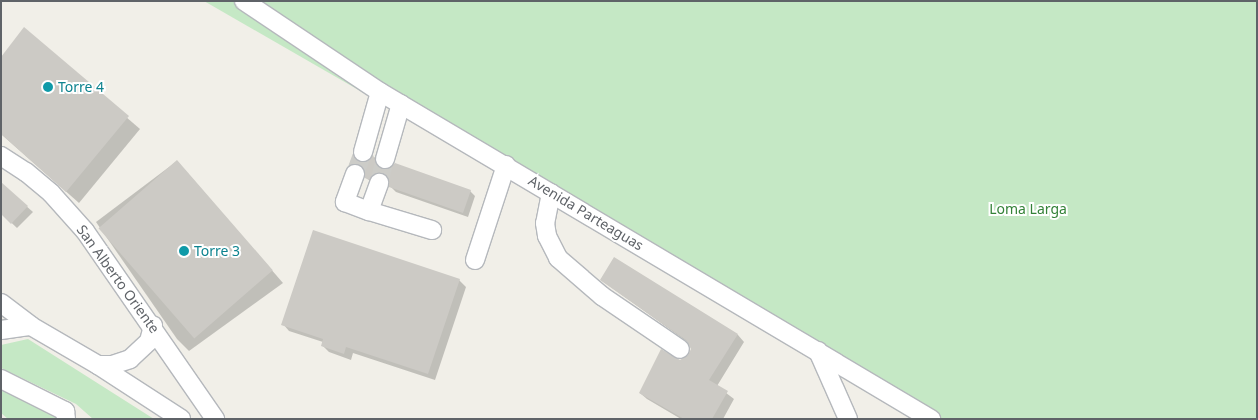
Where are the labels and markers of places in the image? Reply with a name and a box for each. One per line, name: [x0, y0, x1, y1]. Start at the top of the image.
place label: Torre 4: [58, 79, 104, 95]
marker: Torre 4: [42, 81, 54, 93]
place label: Torre 3: [194, 243, 240, 259]
marker: Torre 3: [178, 245, 190, 257]

